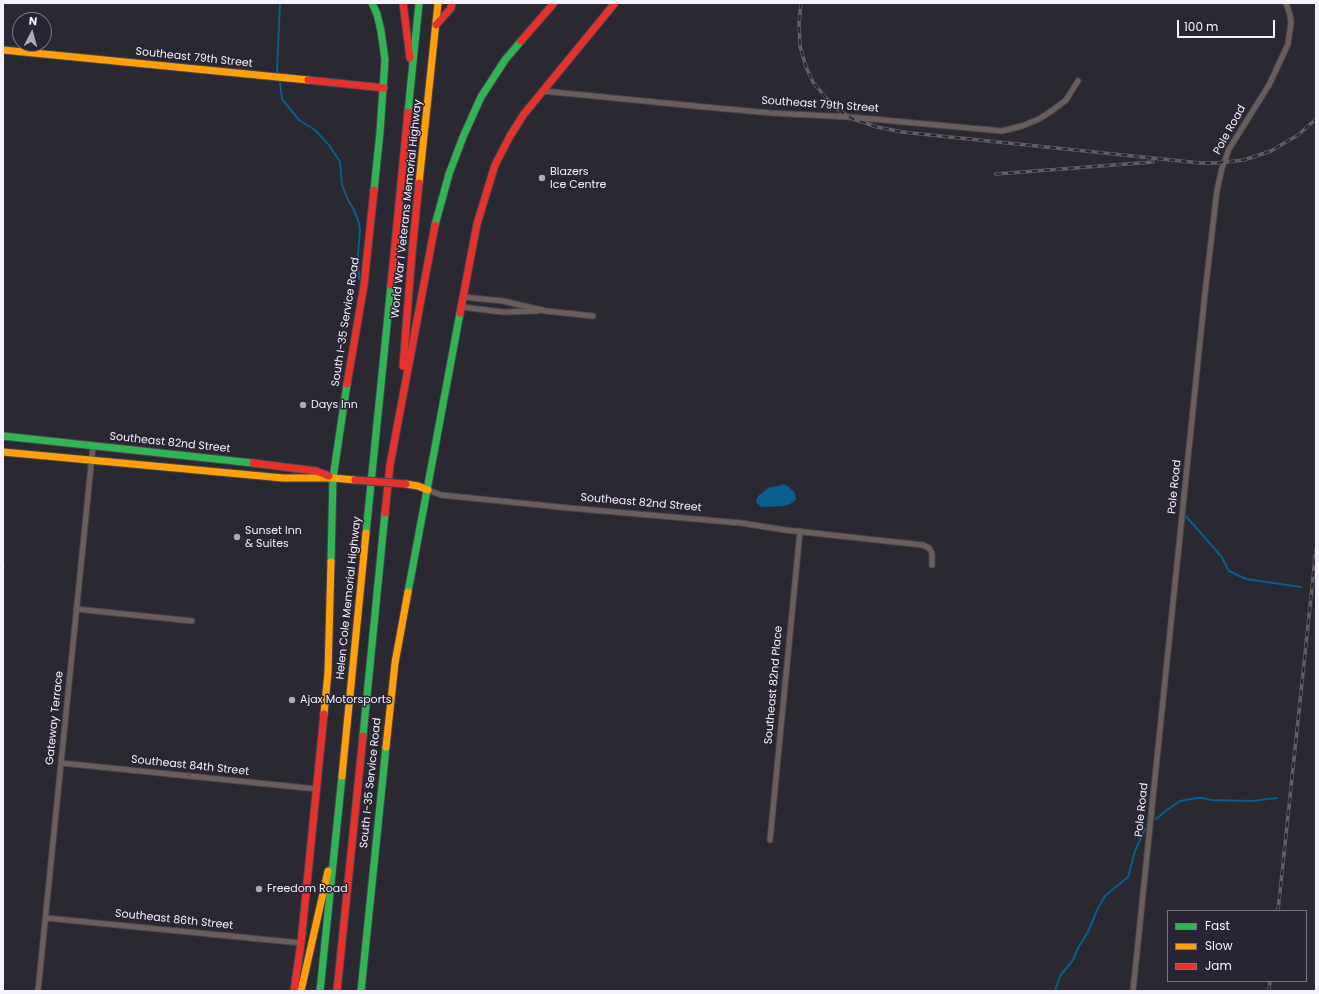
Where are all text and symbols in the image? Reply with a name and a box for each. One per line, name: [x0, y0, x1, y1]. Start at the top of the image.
north arrow: [12, 12, 52, 52]
scale bar: [1179, 12, 1277, 38]
text: N: [28, 13, 38, 29]
text: 100 m: [1184, 18, 1218, 35]
street label: Southeast 79th Street: [135, 45, 253, 71]
street label: Southeast 79th Street: [761, 94, 879, 116]
street label: World War I Veterans Memorial Highway: [389, 99, 425, 319]
street label: Pole Road: [1211, 103, 1249, 157]
place label: Blazers Ice Centre: [550, 165, 606, 191]
marker: Blazers Ice Centre: [537, 173, 547, 183]
street label: South I-35 Service Road: [329, 256, 363, 388]
place label: Days Inn: [311, 398, 358, 412]
marker: Days Inn: [298, 400, 308, 410]
street label: Southeast 82nd Street: [109, 430, 231, 456]
street label: Pole Road: [1166, 459, 1184, 515]
street label: Southeast 82nd Street: [580, 491, 702, 515]
street label: Helen Cole Memorial Highway: [334, 516, 364, 680]
place label: Sunset Inn & Suites: [245, 524, 302, 550]
marker: Sunset Inn & Suites: [232, 532, 242, 542]
street label: Southeast 82nd Place: [762, 625, 786, 745]
street label: Gateway Terrace: [44, 670, 66, 766]
place label: Ajax Motorsports: [300, 693, 392, 707]
marker: Ajax Motorsports: [287, 695, 297, 705]
street label: South I-35 Service Road: [358, 717, 384, 849]
street label: Southeast 84th Street: [130, 753, 250, 779]
street label: Pole Road: [1133, 782, 1151, 838]
place label: Freedom Road: [267, 882, 348, 896]
marker: Freedom Road: [254, 884, 264, 894]
street label: Southeast 86th Street: [114, 907, 234, 933]
legend: [1167, 910, 1307, 982]
text: Fast: [1205, 917, 1230, 934]
text: Slow: [1205, 937, 1233, 954]
text: Jam: [1205, 957, 1232, 974]

